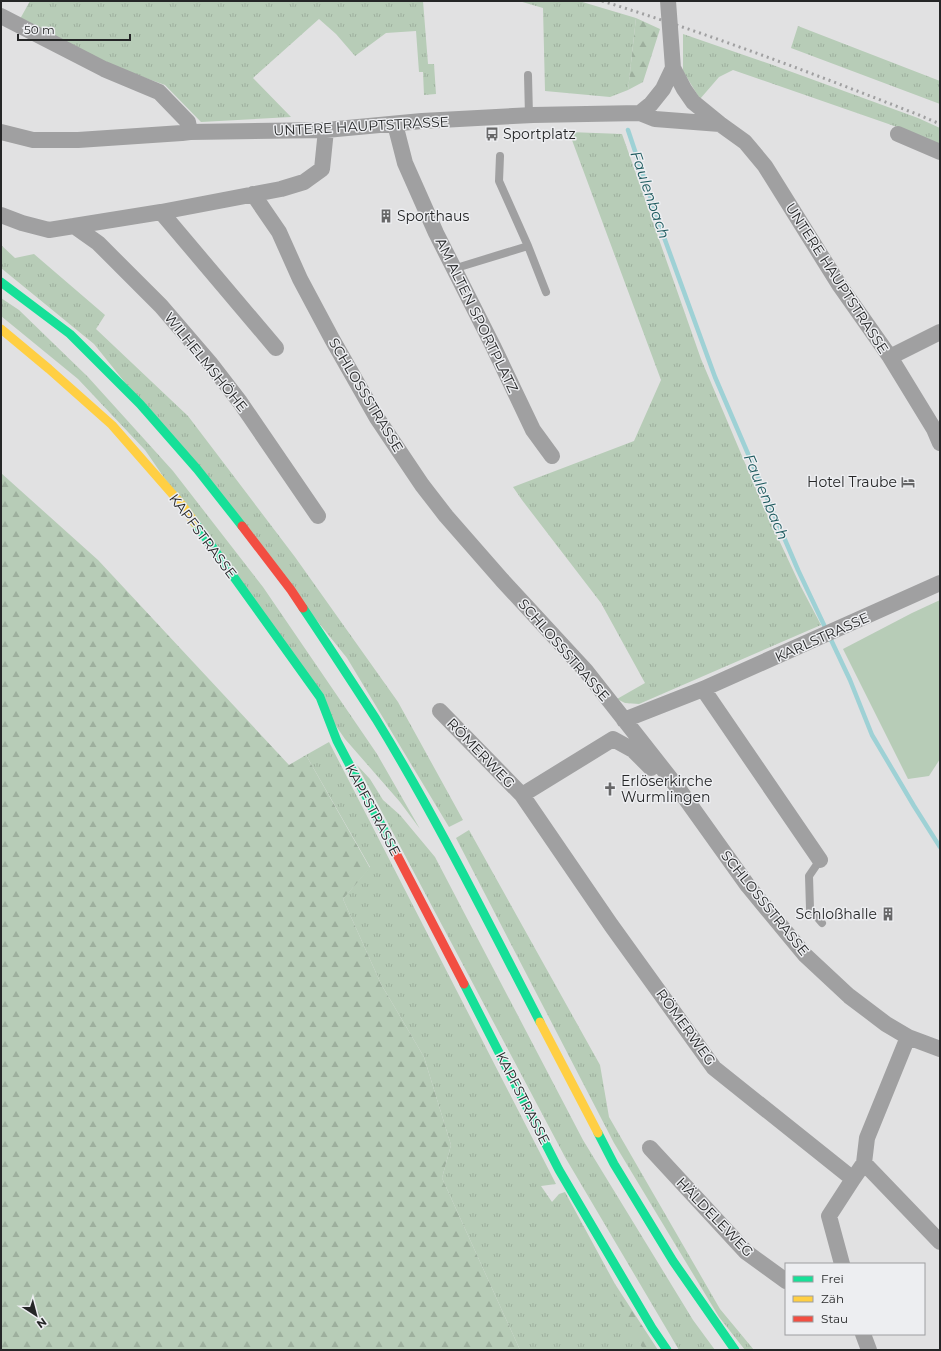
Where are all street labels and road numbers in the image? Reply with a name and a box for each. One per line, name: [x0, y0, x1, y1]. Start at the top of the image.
street label: UNTERE HAUPTSTRASSE: [273, 112, 449, 140]
street label: UNTERE HAUPTSTRASSE: [782, 199, 892, 357]
street label: AM ALTEN SPORTPLATZ: [432, 235, 522, 395]
street label: WILHELMSHÖHE: [160, 309, 252, 415]
street label: SCHLOSSSTRASSE: [325, 335, 407, 455]
street label: KAPFSTRASSE: [165, 490, 241, 582]
street label: SCHLOSSSTRASSE: [515, 595, 613, 705]
street label: KARLSTRASSE: [772, 608, 872, 666]
street label: RÖMERWEG: [443, 714, 519, 792]
street label: KAPFSTRASSE: [341, 761, 405, 859]
street label: SCHLOSSSTRASSE: [717, 847, 813, 959]
street label: RÖMERWEG: [652, 985, 720, 1069]
street label: KAPFSTRASSE: [492, 1049, 554, 1147]
street label: HÄLDELEWEG: [673, 1173, 757, 1261]

